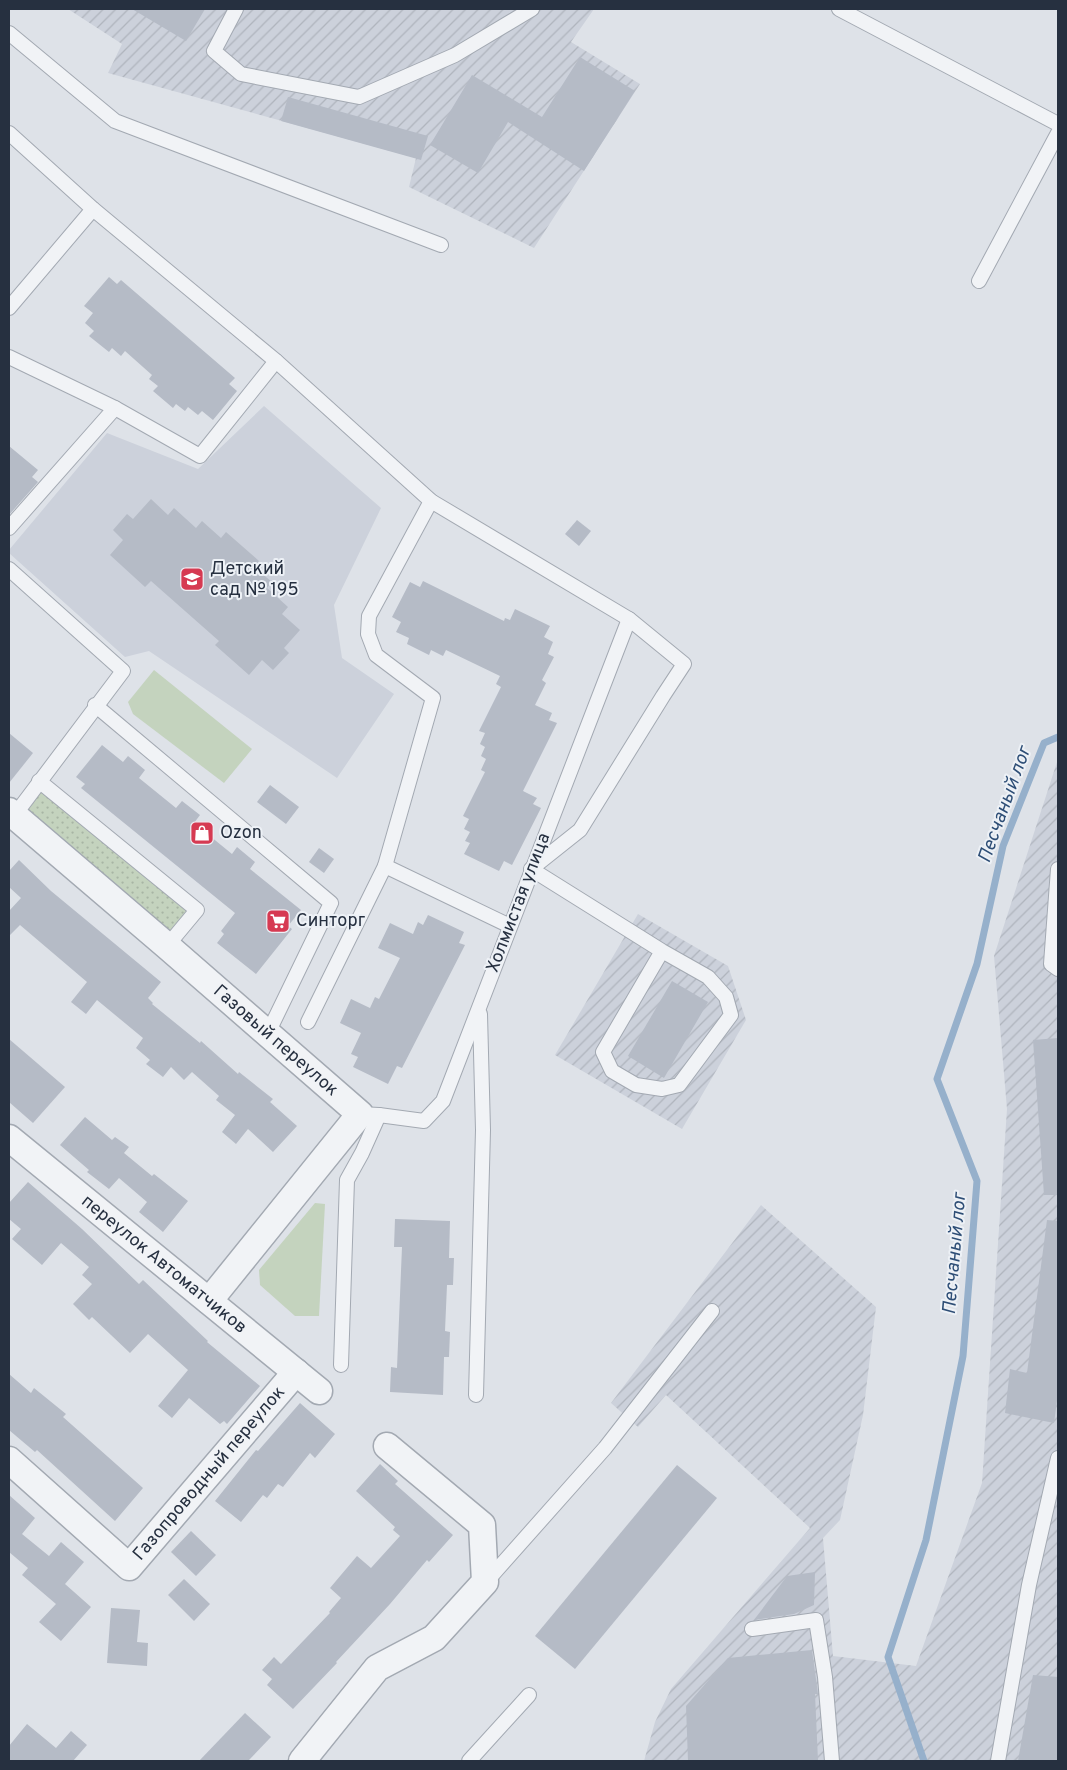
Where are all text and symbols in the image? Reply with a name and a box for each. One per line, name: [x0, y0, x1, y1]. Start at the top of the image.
place label: Детский сад № 195: [210, 558, 299, 602]
school or university icon: Детский сад № 195: [179, 566, 205, 592]
water label: Песчаный лог: [973, 742, 1038, 866]
shop icon: Ozon: [189, 820, 215, 846]
place label: Ozon: [220, 822, 262, 845]
street label: Холмистая улица: [482, 830, 556, 976]
supermarket icon: Синторг: [265, 908, 291, 934]
place label: Синторг: [296, 910, 366, 933]
street label: Газовый переулок: [208, 980, 343, 1101]
street label: переулок Автоматчиков: [76, 1190, 251, 1339]
water label: Песчаный лог: [938, 1190, 972, 1316]
street label: Газопроводный переулок: [128, 1381, 290, 1565]

